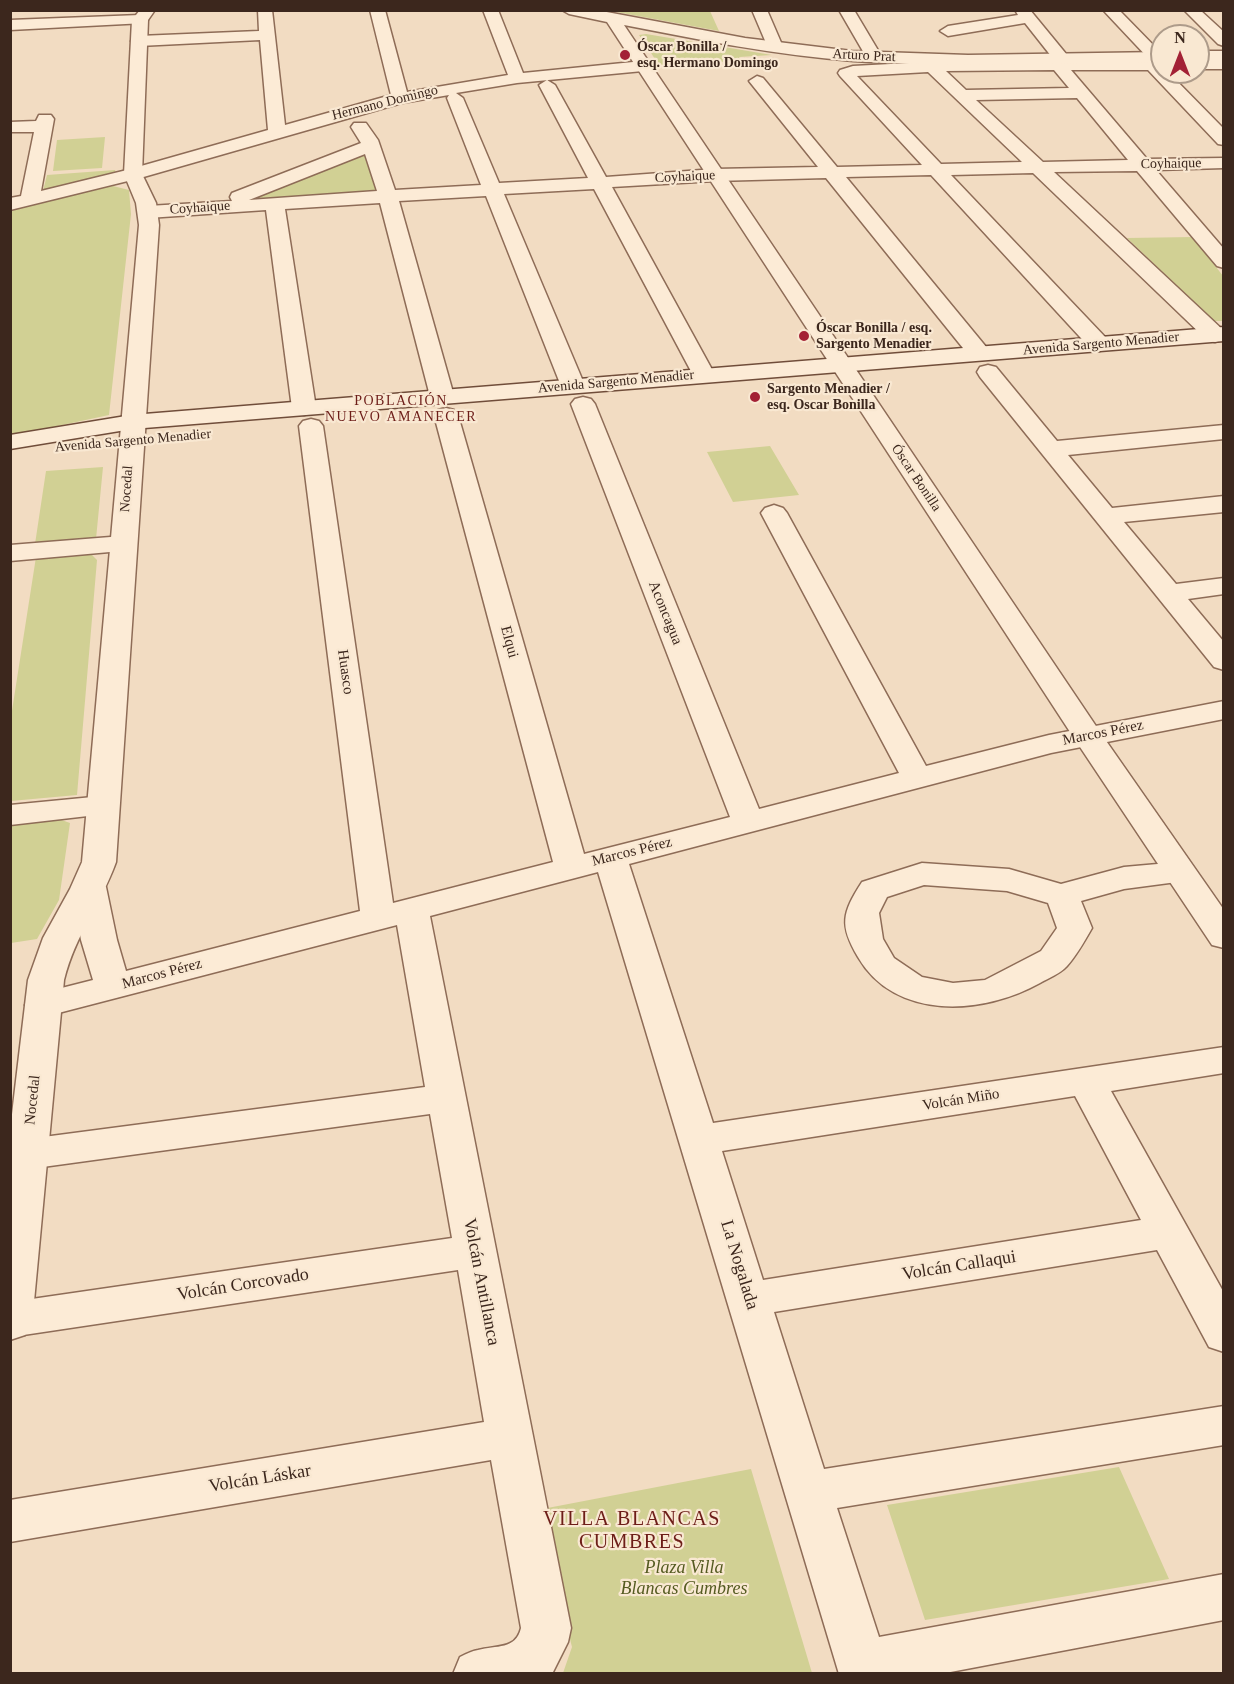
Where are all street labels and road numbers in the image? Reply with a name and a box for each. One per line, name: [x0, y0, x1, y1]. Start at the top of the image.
street label: Arturo Prat: [832, 46, 896, 66]
street label: Hermano Domingo: [330, 82, 440, 124]
street label: Coyhaique: [1141, 155, 1201, 173]
street label: Coyhaique: [654, 167, 716, 187]
street label: Coyhaique: [169, 198, 231, 218]
street label: Avenida Sargento Menadier: [1022, 329, 1180, 359]
street label: Avenida Sargento Menadier: [537, 367, 695, 397]
street label: Avenida Sargento Menadier: [54, 426, 212, 456]
street label: Óscar Bonilla: [887, 441, 945, 515]
street label: Nocedal: [117, 465, 137, 513]
street label: Aconcagua: [644, 578, 686, 648]
street label: Elqui: [496, 624, 522, 660]
street label: Huasco: [333, 648, 357, 696]
street label: Marcos Pérez: [1061, 716, 1145, 750]
street label: Marcos Pérez: [590, 833, 674, 871]
street label: Marcos Pérez: [120, 955, 204, 993]
street label: Nocedal: [21, 1074, 45, 1126]
street label: Volcán Miño: [921, 1085, 1001, 1115]
street label: Volcán Antillanca: [458, 1217, 504, 1347]
street label: La Nogalada: [715, 1218, 763, 1312]
street label: Volcán Callaqui: [900, 1246, 1018, 1286]
street label: Volcán Corcovado: [176, 1264, 310, 1306]
street label: Volcán Láskar: [207, 1460, 313, 1498]

